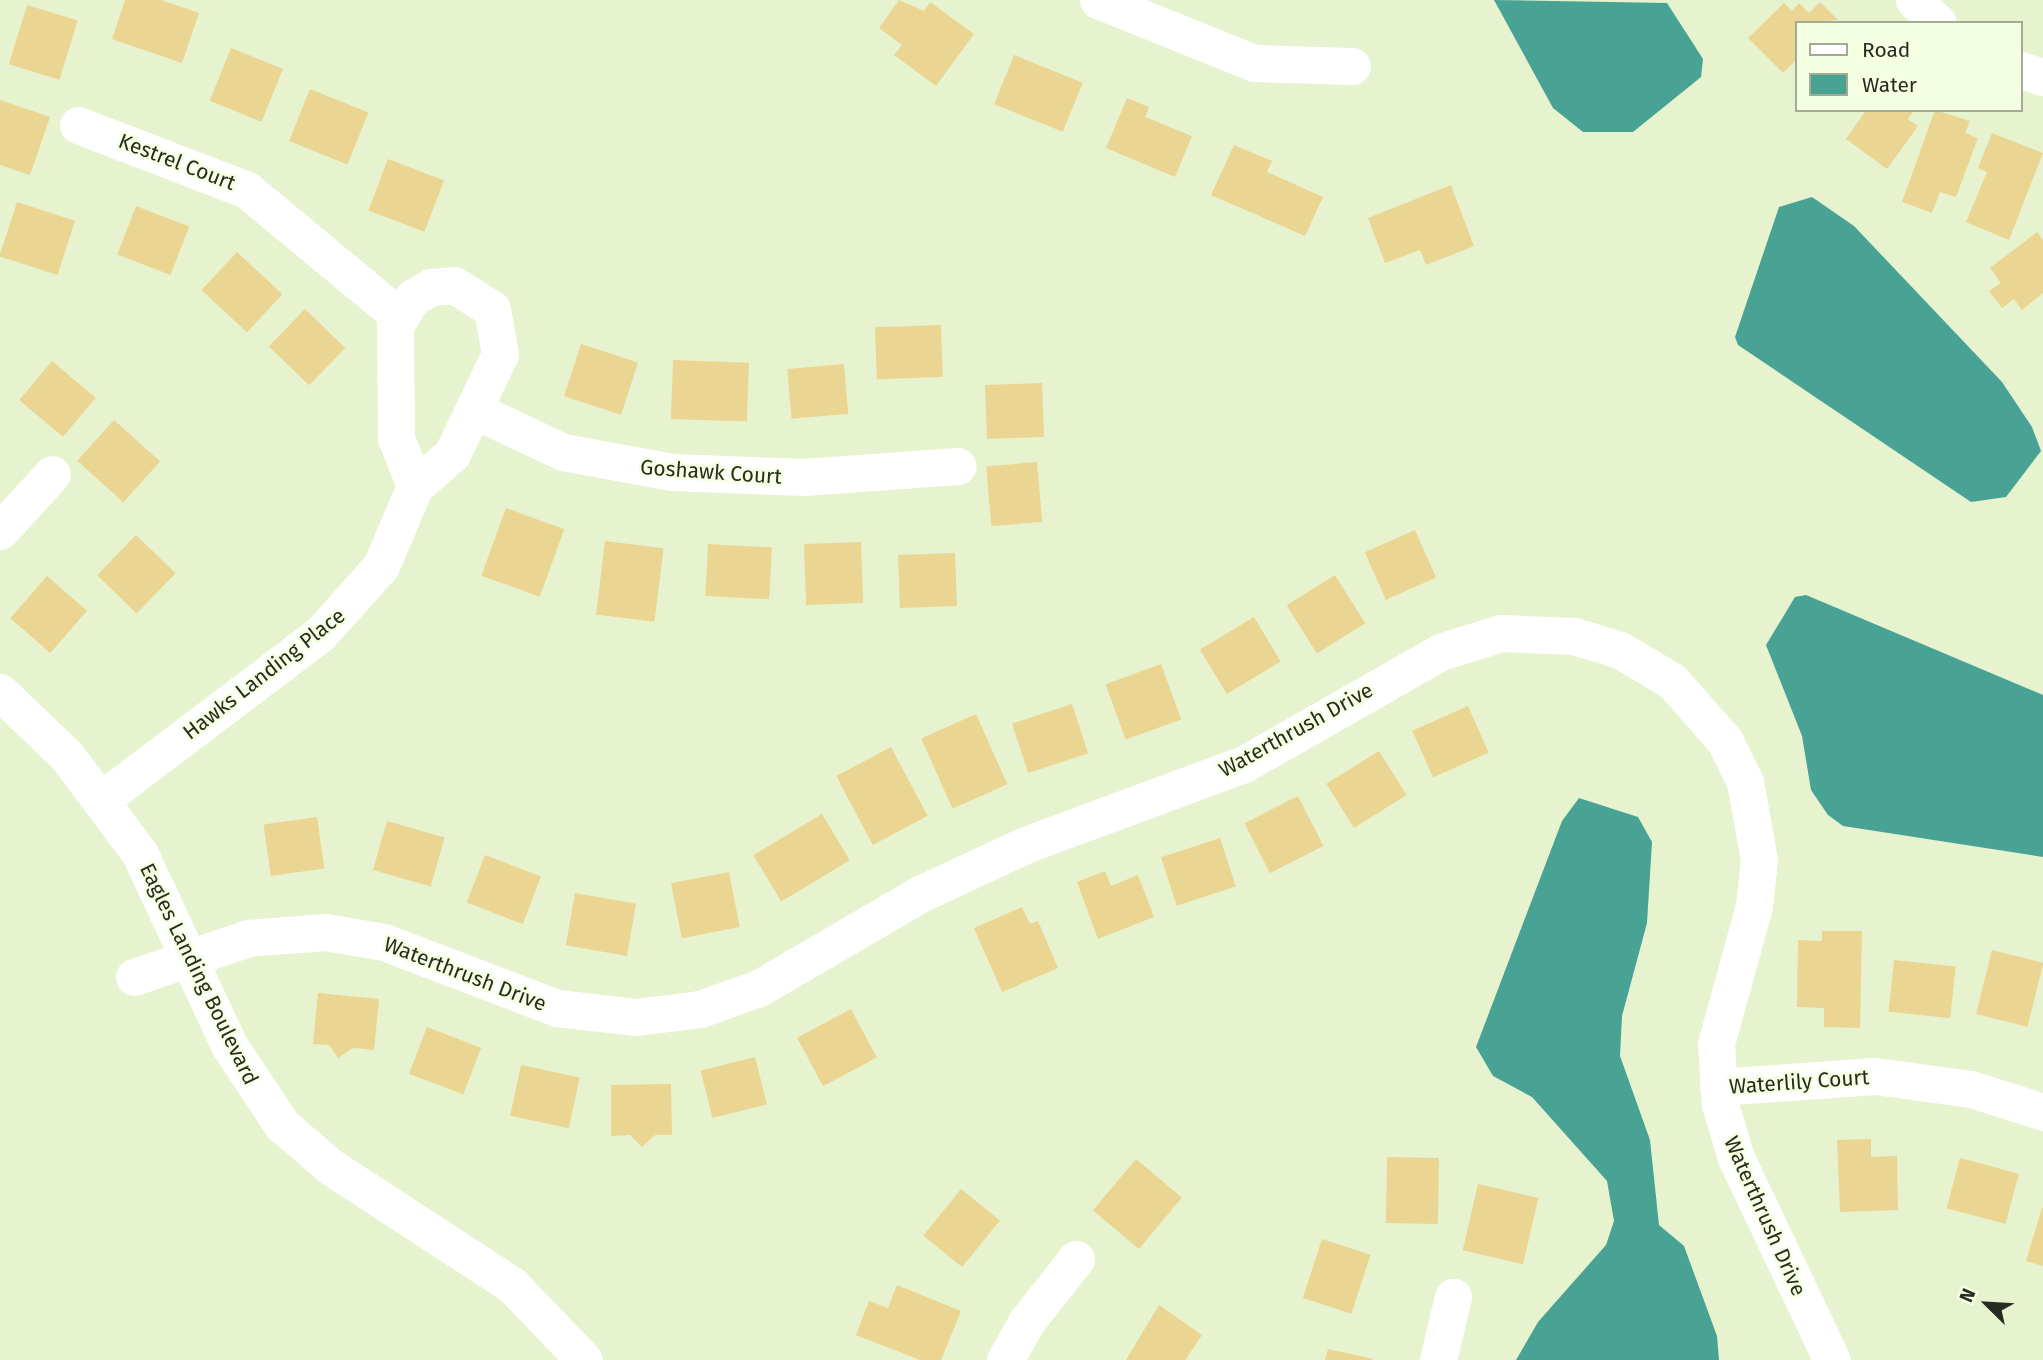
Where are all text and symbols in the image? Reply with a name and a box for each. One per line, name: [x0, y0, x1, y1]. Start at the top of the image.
legend: [1794, 21, 2022, 112]
text: Road: [1862, 37, 1910, 63]
text: Water: [1862, 72, 1917, 98]
street label: Kestrel Court: [115, 128, 239, 196]
street label: Goshawk Court: [639, 454, 783, 490]
street label: Hawks Landing Place: [178, 603, 350, 745]
street label: Waterthrush Drive: [1215, 677, 1377, 783]
street label: Eagles Landing Boulevard: [134, 859, 264, 1089]
street label: Waterthrush Drive: [380, 931, 550, 1017]
street label: Waterlily Court: [1728, 1065, 1870, 1099]
street label: Waterthrush Drive: [1718, 1132, 1812, 1300]
north arrow: [1952, 1269, 2022, 1339]
text: N: [1954, 1285, 1980, 1306]

